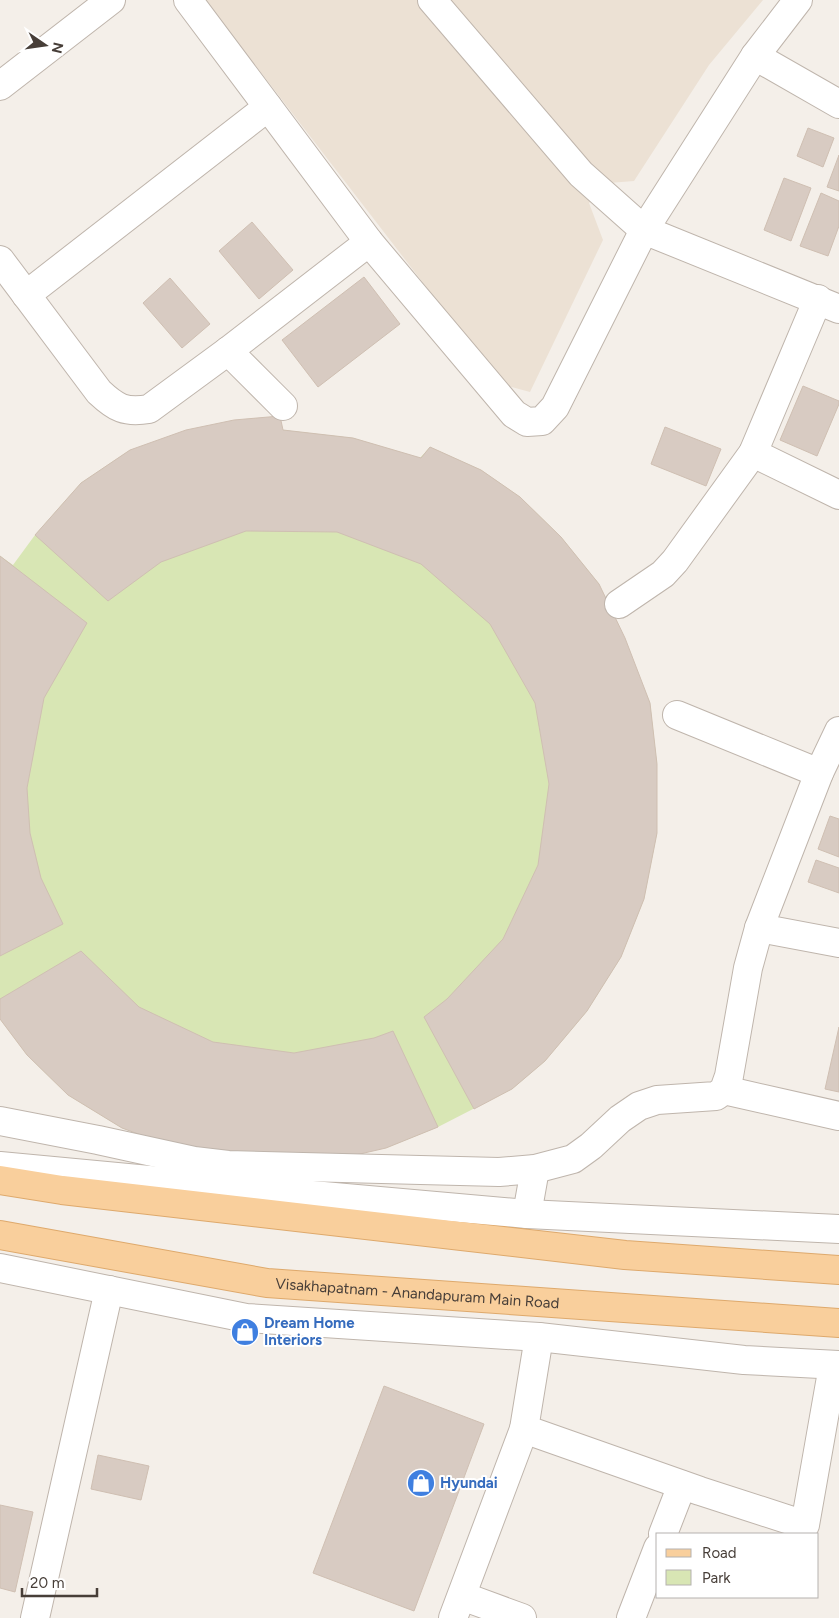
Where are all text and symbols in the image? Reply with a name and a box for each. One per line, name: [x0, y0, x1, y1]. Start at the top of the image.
north arrow: [20, 20, 70, 70]
text: N: [48, 41, 67, 55]
street label: Visakhapatnam - Anandapuram Main Road: [275, 1275, 560, 1312]
place label: Dream Home Interiors: [264, 1314, 355, 1349]
shop icon: Dream Home Interiors: [230, 1317, 260, 1347]
shop icon: Hyundai: [406, 1468, 436, 1498]
place label: Hyundai: [440, 1474, 498, 1492]
legend: [656, 1533, 819, 1598]
text: Road: [702, 1544, 737, 1562]
scale bar: [22, 1566, 98, 1598]
text: Park: [702, 1569, 731, 1587]
text: 20 m: [30, 1574, 64, 1592]

